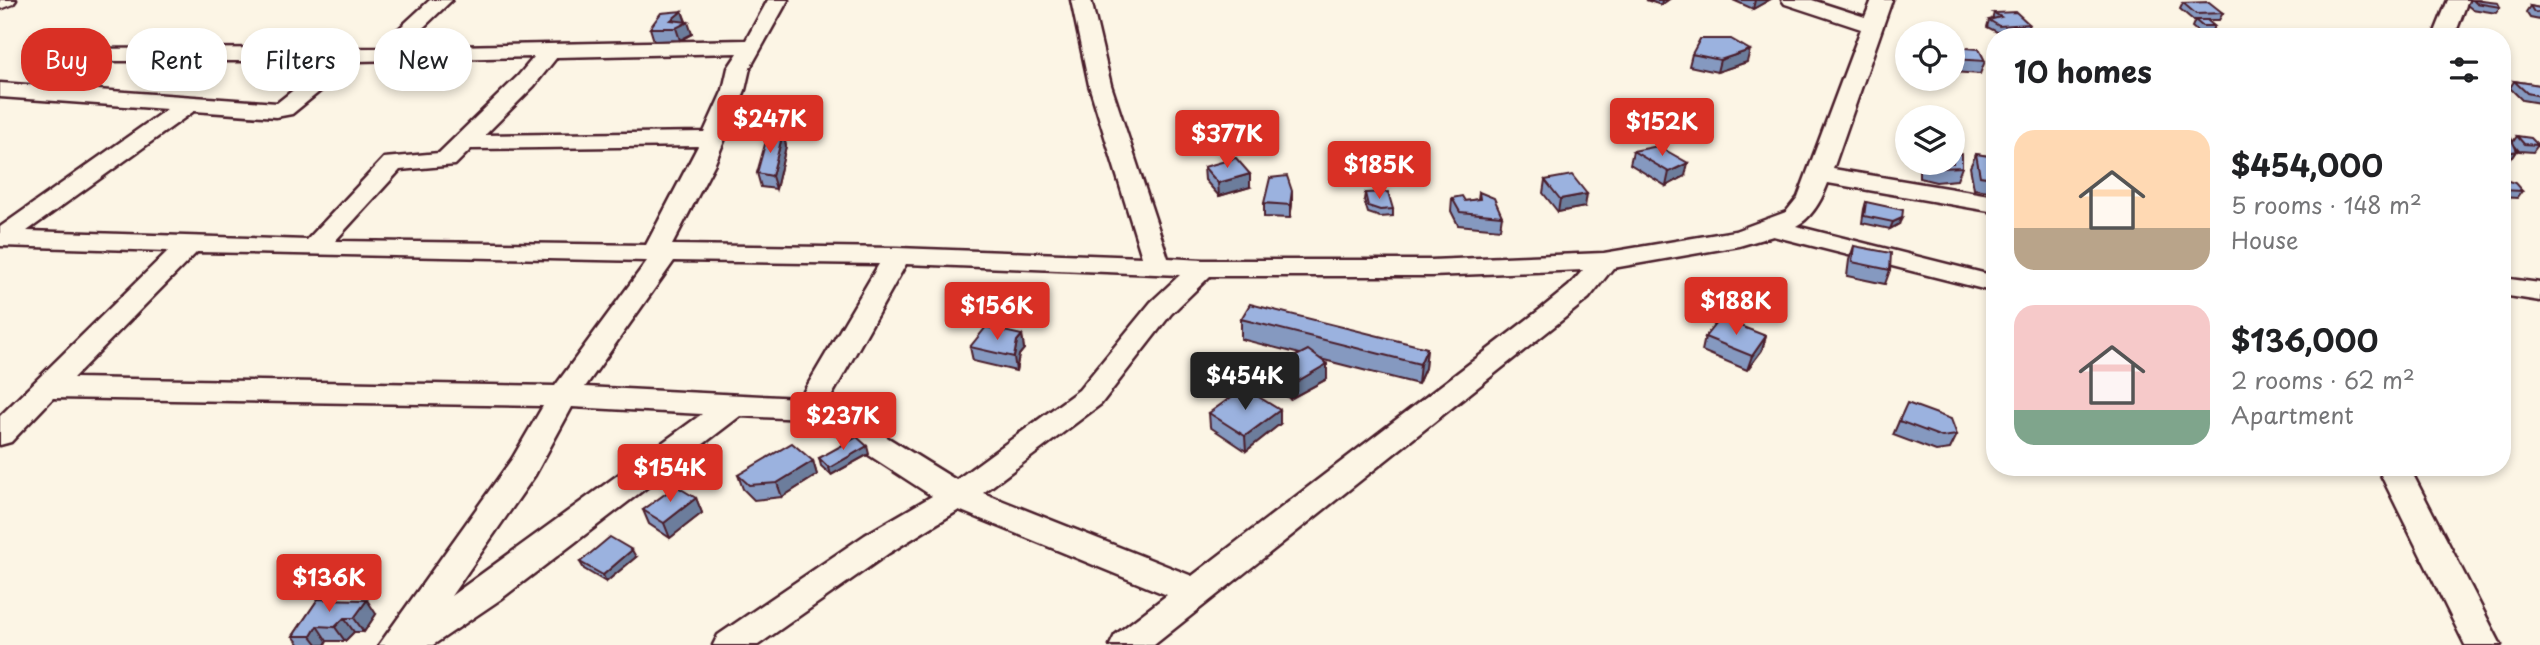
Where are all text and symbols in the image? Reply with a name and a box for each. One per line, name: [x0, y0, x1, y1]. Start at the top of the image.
map controls: [1895, 21, 1965, 175]
button: locate: [1895, 21, 1965, 91]
chip: Buy: [21, 28, 112, 91]
chip: Rent: [126, 28, 227, 91]
chip: Filters: [241, 28, 360, 91]
chip: New: [374, 28, 472, 91]
text: 10 homes: [2014, 48, 2152, 93]
icon: filters: [2445, 51, 2483, 89]
pin: $247K: [721, 96, 819, 155]
pin: $152K: [1613, 99, 1711, 158]
text: $247K: [733, 100, 807, 135]
text: $152K: [1626, 103, 1698, 138]
button: layers: [1895, 105, 1965, 175]
pin: $377K: [1178, 110, 1276, 170]
text: $377K: [1191, 115, 1263, 150]
pin: $185K: [1330, 142, 1428, 201]
text: $454,000: [2231, 142, 2383, 187]
text: $185K: [1344, 146, 1414, 181]
icon: home: [2070, 158, 2154, 242]
text: 5 rooms · 148 m²: [2231, 187, 2422, 222]
text: House: [2231, 222, 2298, 257]
pin: $188K: [1687, 278, 1785, 337]
pin: $156K: [948, 282, 1046, 342]
text: $188K: [1701, 282, 1771, 317]
text: $156K: [961, 287, 1033, 322]
text: $136,000: [2231, 317, 2378, 362]
icon: home: [2070, 333, 2154, 417]
pin: $454K: [1196, 352, 1294, 412]
text: $454K: [1206, 357, 1284, 392]
text: 2 rooms · 62 m²: [2231, 362, 2415, 397]
pin: $237K: [794, 392, 892, 452]
text: $237K: [806, 397, 880, 432]
text: Apartment: [2231, 397, 2354, 432]
pin: $154K: [621, 444, 719, 504]
text: $154K: [634, 449, 706, 484]
pin: $136K: [280, 554, 378, 614]
text: $136K: [292, 559, 366, 594]

